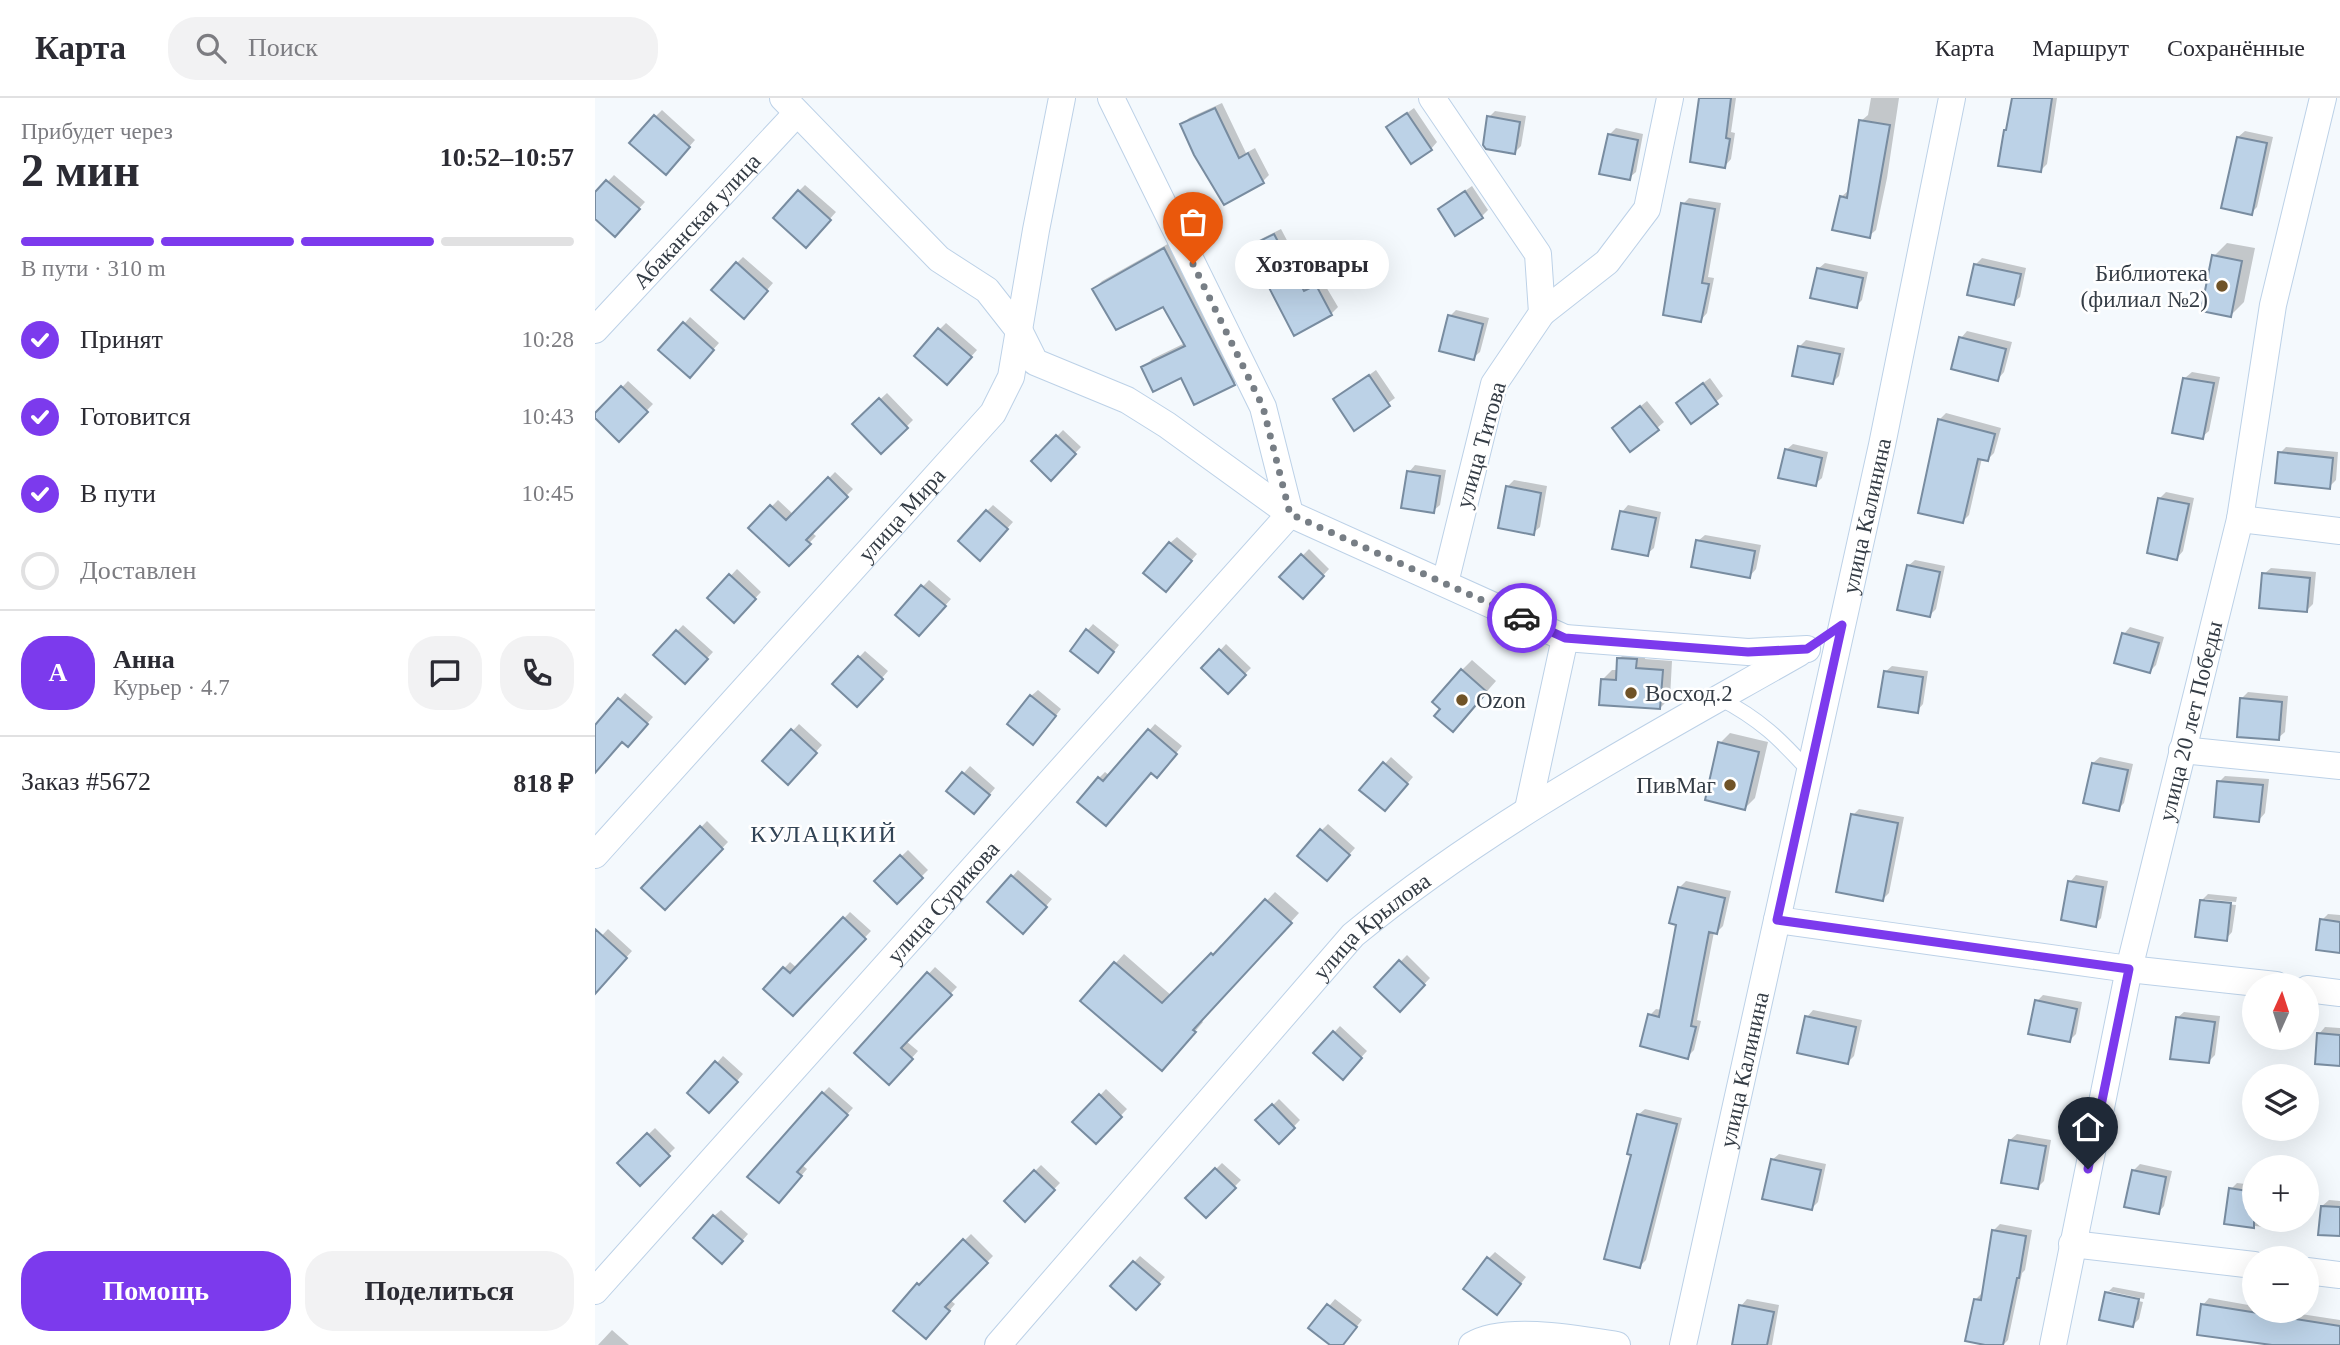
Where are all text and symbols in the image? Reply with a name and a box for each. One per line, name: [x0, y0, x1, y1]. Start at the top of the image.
search box: [168, 17, 658, 80]
icon: search: [192, 29, 230, 67]
text: Карта: [35, 30, 126, 66]
text: Поиск: [248, 33, 318, 62]
text: Карта: [1935, 35, 1994, 61]
text: Маршрут: [2032, 35, 2129, 61]
text: Сохранённые: [2167, 35, 2305, 61]
text: Прибудет через: [21, 119, 173, 144]
text: 10:52–10:57: [440, 143, 574, 172]
text: 2 мин: [21, 145, 140, 196]
street label: Абаканская улица: [628, 148, 765, 294]
pin: [1163, 192, 1223, 264]
icon: bag: [1174, 203, 1212, 241]
callout: Хозтовары: [1235, 240, 1389, 288]
text: Хозтовары: [1255, 252, 1369, 277]
text: В пути · 310 m: [21, 256, 166, 281]
place label: Библиотека (филиал №2): [2081, 261, 2208, 312]
marker: Библиотека (филиал №2): [2214, 278, 2230, 294]
icon: check: [21, 321, 59, 359]
text: Принят: [80, 325, 163, 354]
text: 10:28: [522, 327, 574, 352]
street label: улица Титова: [1451, 379, 1511, 511]
icon: check: [21, 398, 59, 436]
text: Готовится: [80, 402, 191, 431]
text: 10:43: [522, 404, 574, 429]
street label: улица Калинина: [1837, 436, 1896, 596]
street label: улица Мира: [853, 463, 950, 567]
icon: check: [21, 475, 59, 513]
text: В пути: [80, 479, 156, 508]
text: 10:45: [522, 481, 574, 506]
text: Доставлен: [80, 556, 197, 585]
courier: [1487, 583, 1557, 653]
icon: car: [1503, 599, 1541, 637]
street label: улица 20 лет Победы: [2153, 618, 2227, 824]
button: chat: [408, 636, 482, 710]
button: phone: [500, 636, 574, 710]
text: Анна: [113, 645, 175, 674]
text: А: [49, 658, 67, 687]
text: Курьер · 4.7: [113, 675, 230, 700]
place label: Восход.2: [1645, 681, 1733, 706]
marker: Восход.2: [1623, 685, 1639, 701]
place label: Ozon: [1476, 688, 1526, 713]
marker: Ozon: [1454, 692, 1470, 708]
text: Заказ #5672: [21, 767, 151, 796]
text: 818 ₽: [513, 769, 574, 798]
place label: ПивМаг: [1636, 773, 1716, 798]
marker: ПивМаг: [1722, 777, 1738, 793]
district label: КУЛАЦКИЙ: [750, 821, 898, 847]
street label: улица Сурикова: [882, 836, 1004, 968]
street label: улица Крылова: [1308, 868, 1435, 984]
north arrow: [2242, 973, 2319, 1050]
map controls: [2242, 973, 2319, 1323]
street label: улица Калинина: [1715, 989, 1773, 1150]
button: layers: [2242, 1064, 2319, 1141]
pin: [2058, 1097, 2118, 1169]
icon: home: [2069, 1108, 2107, 1146]
button: +: [2242, 1155, 2319, 1232]
button: −: [2242, 1246, 2319, 1323]
button: Помощь: [21, 1251, 291, 1331]
button: Поделиться: [305, 1251, 574, 1331]

